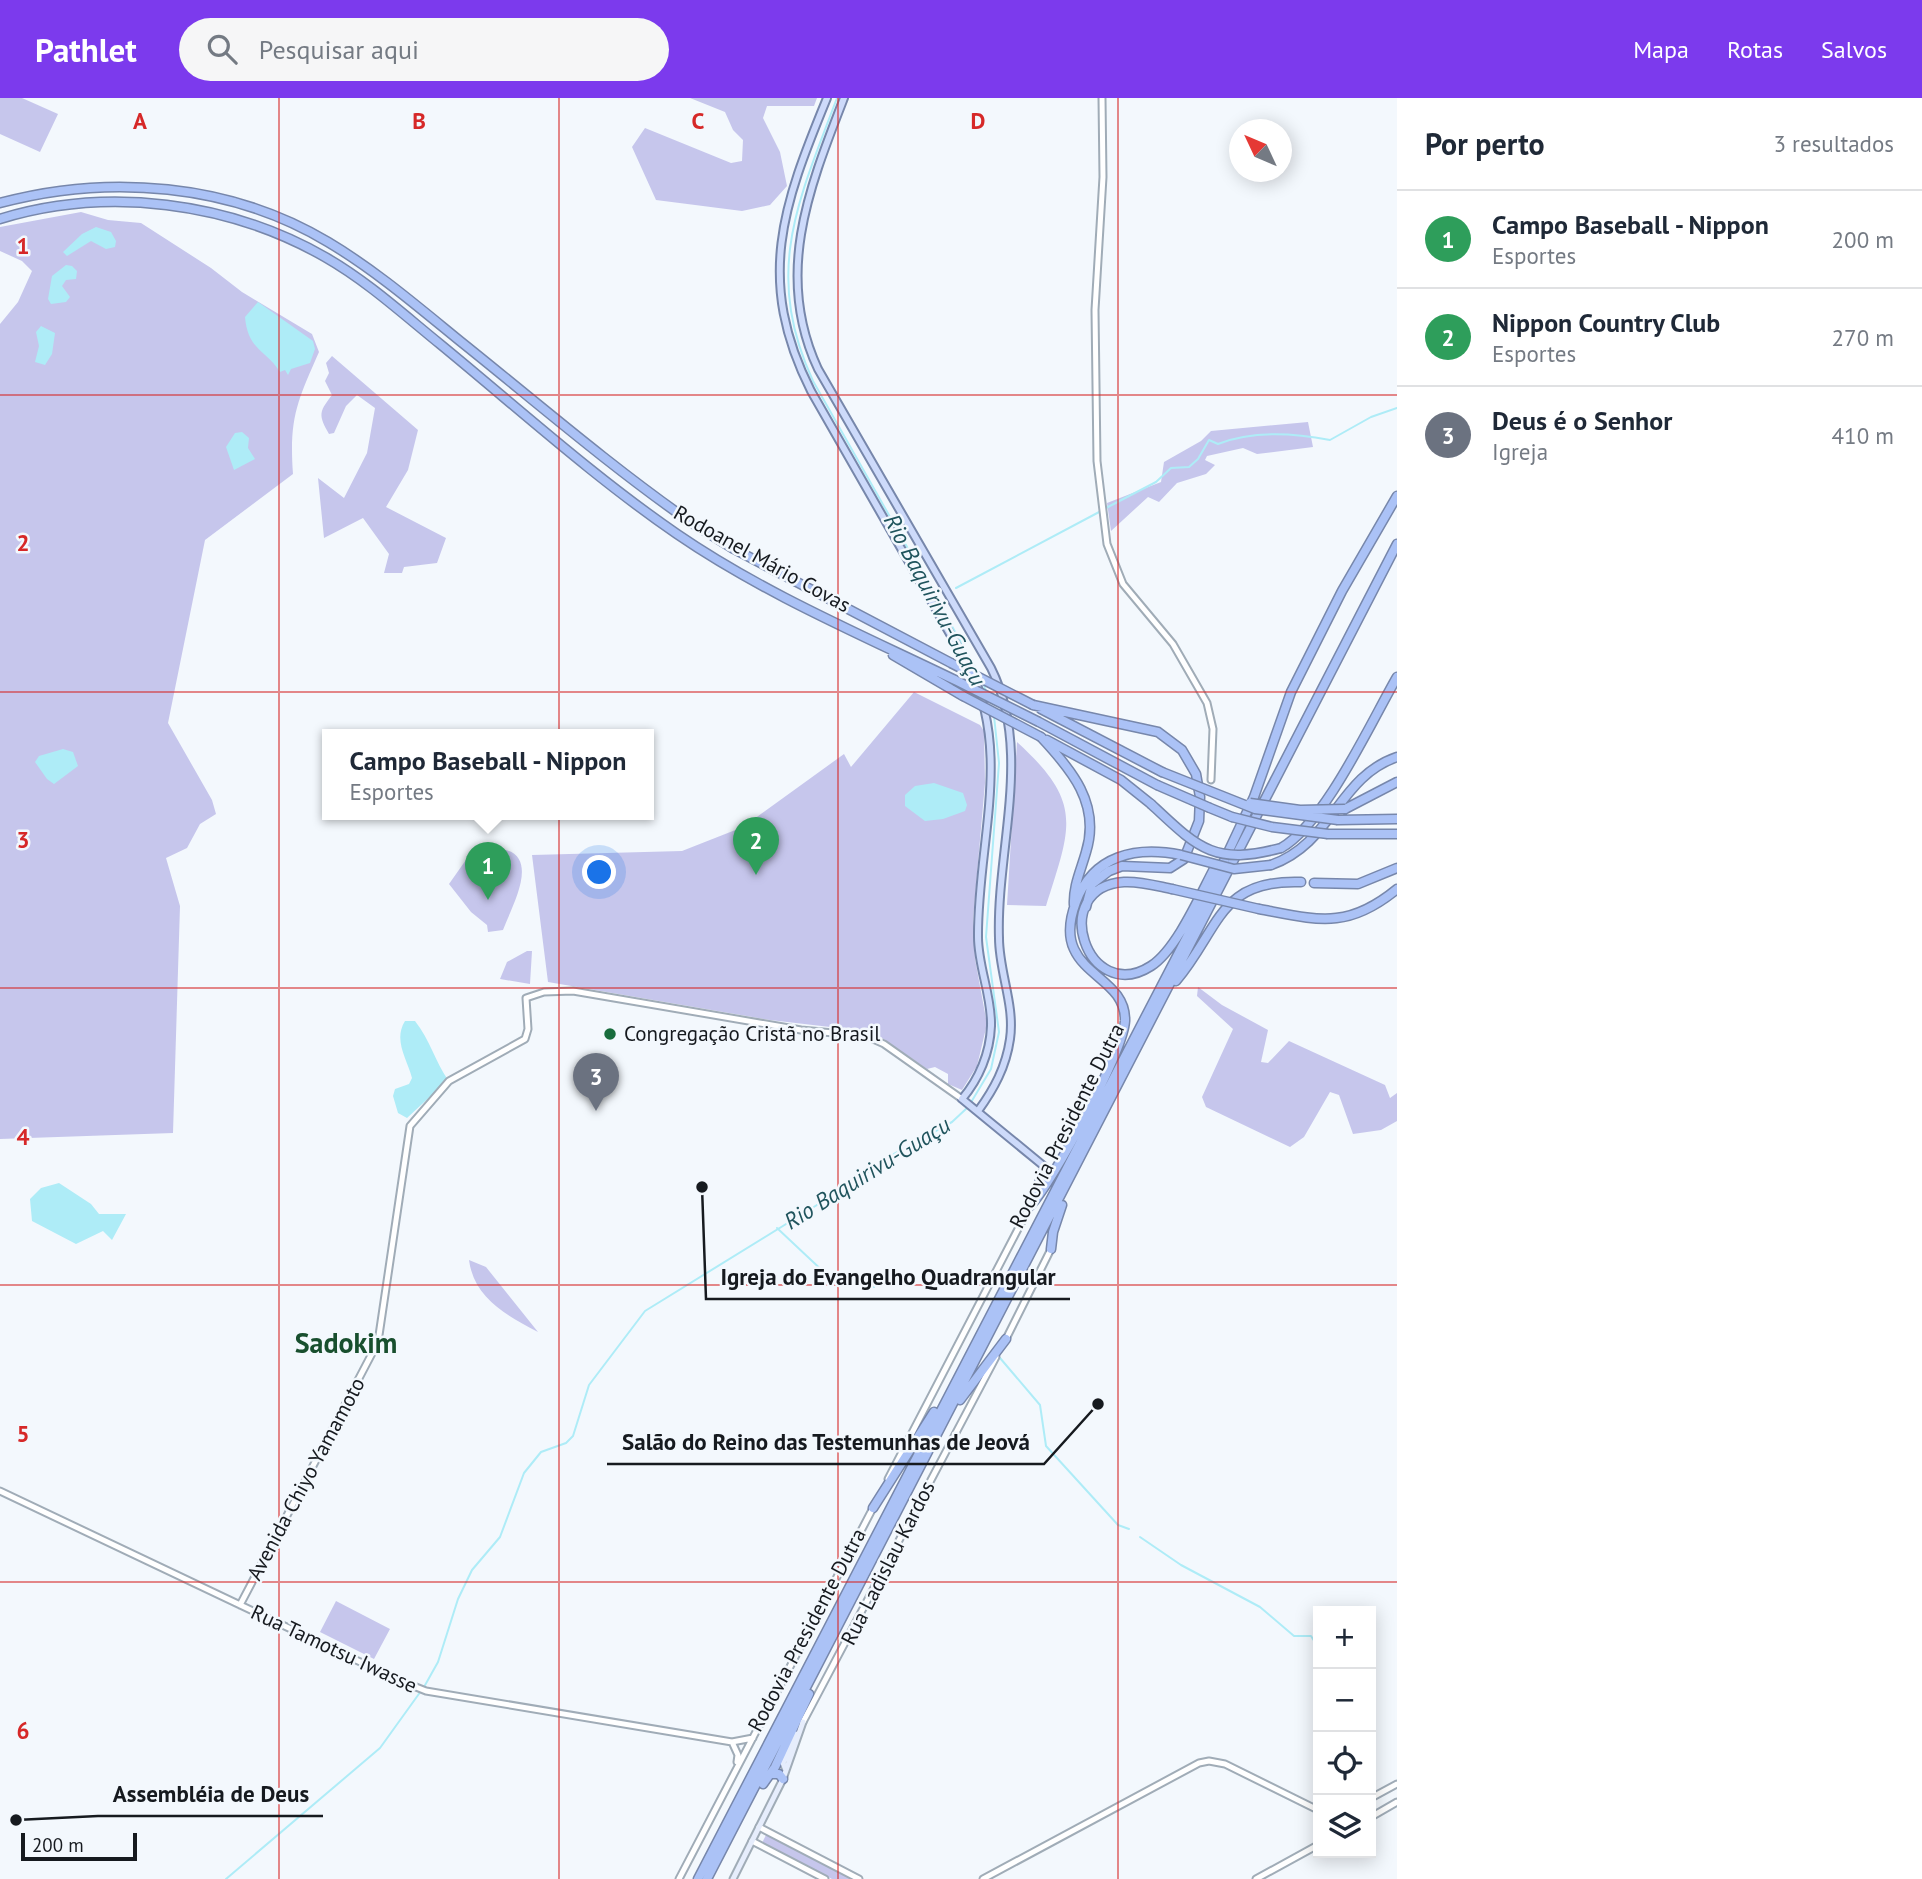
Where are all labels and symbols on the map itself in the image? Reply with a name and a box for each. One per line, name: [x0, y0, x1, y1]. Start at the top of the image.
text: A: [133, 106, 147, 135]
text: B: [412, 106, 426, 135]
text: C: [692, 106, 705, 135]
text: D: [971, 106, 985, 135]
north arrow: [1229, 119, 1292, 182]
text: 1: [16, 231, 30, 260]
street label: Rodoanel Mário Covas: [669, 499, 855, 618]
water label: Rio Baquirivu-Guaçu: [878, 509, 993, 691]
text: 2: [16, 528, 30, 557]
pin: 2: [733, 817, 779, 875]
text: 3: [16, 825, 30, 854]
pin: 1: [465, 842, 511, 900]
your location: [582, 855, 616, 889]
street label: Rodovia Presidente Dutra: [1003, 1019, 1130, 1233]
place label: Congregação Cristã no Brasil: [624, 1020, 880, 1047]
marker: Congregação Cristã no Brasil: [602, 1026, 618, 1042]
pin: 3: [573, 1053, 619, 1111]
water label: Rio Baquirivu-Guaçu: [778, 1110, 955, 1235]
text: 4: [16, 1122, 30, 1151]
callout: Igreja do Evangelho Quadrangular: [706, 1255, 1070, 1299]
text: Igreja do Evangelho Quadrangular: [720, 1262, 1057, 1291]
district label: Sadokim: [295, 1324, 397, 1361]
street label: Avenida Chiyo Yamamoto: [241, 1373, 371, 1585]
text: 5: [16, 1419, 30, 1448]
callout: Salão do Reino das Testemunhas de Jeová: [607, 1420, 1044, 1464]
text: Salão do Reino das Testemunhas de Jeová: [622, 1427, 1030, 1456]
street label: Rua Ladislau Kardos: [834, 1476, 941, 1649]
street label: Rodovia Presidente Dutra: [741, 1523, 872, 1736]
street label: Rua Tamotsu Iwasse: [247, 1598, 422, 1699]
text: 6: [16, 1716, 30, 1745]
callout: Assembléia de Deus: [98, 1772, 323, 1816]
text: Assembléia de Deus: [113, 1779, 309, 1808]
scale bar: [21, 1830, 136, 1862]

